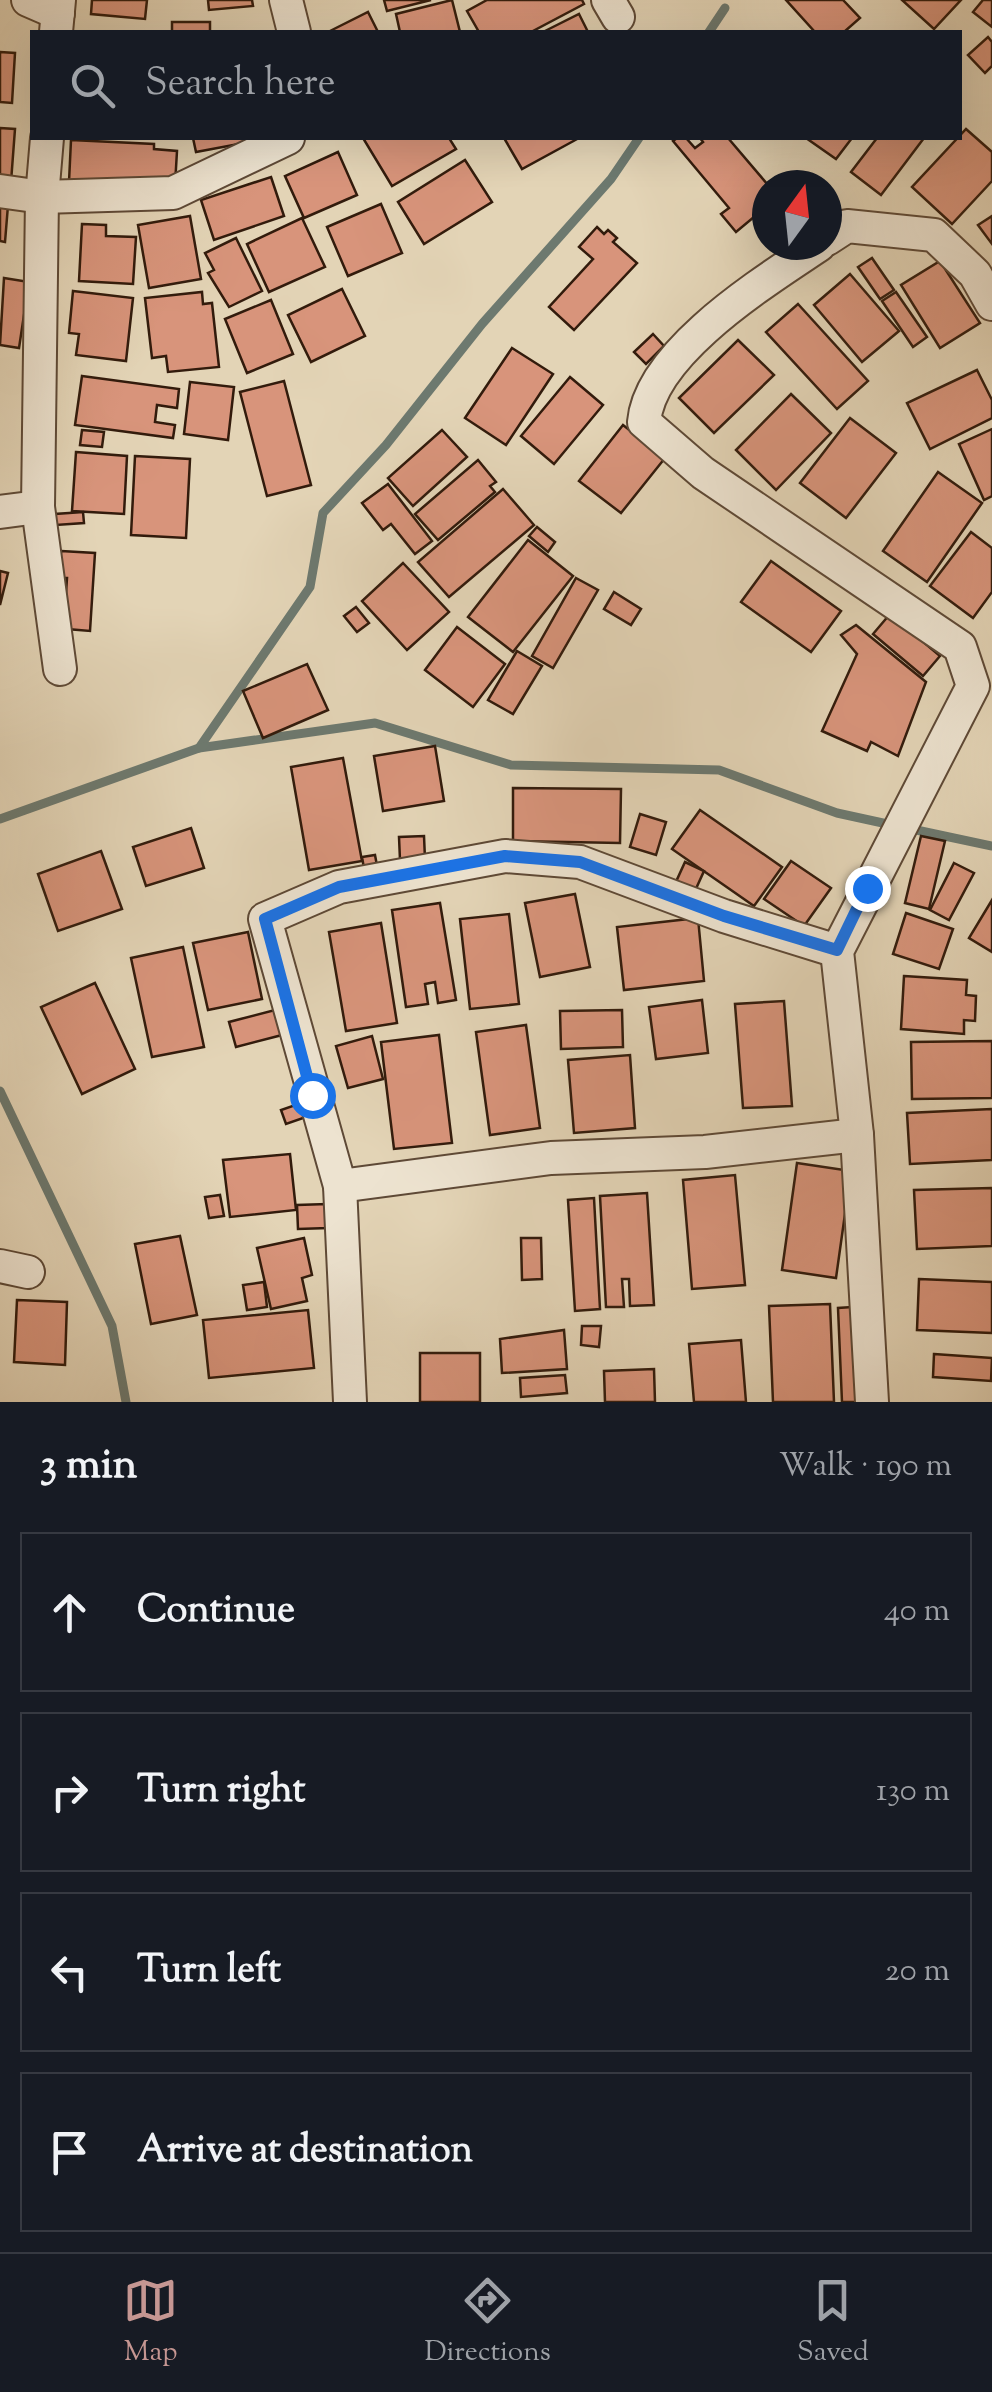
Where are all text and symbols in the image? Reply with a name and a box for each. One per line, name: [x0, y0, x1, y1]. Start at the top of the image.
search box: [30, 30, 962, 140]
icon: search: [65, 58, 120, 113]
text: Search here: [145, 58, 336, 112]
north arrow: [752, 170, 842, 260]
route end: [845, 866, 891, 912]
route start: [290, 1073, 336, 1119]
text: 3 min: [40, 1437, 137, 1497]
text: Walk · 190 m: [779, 1444, 952, 1490]
icon: ahead: [42, 1585, 97, 1640]
text: Continue: [137, 1585, 295, 1639]
text: 40 m: [884, 1589, 950, 1635]
icon: right: [42, 1765, 97, 1820]
text: Turn right: [137, 1765, 305, 1819]
text: 130 m: [876, 1769, 950, 1815]
icon: left: [42, 1945, 97, 2000]
text: Turn left: [137, 1945, 281, 1999]
text: 20 m: [885, 1949, 950, 1995]
icon: arrive: [42, 2125, 97, 2180]
text: Arrive at destination: [137, 2125, 473, 2179]
tab: Map: [123, 2273, 178, 2373]
tab: Directions: [424, 2273, 551, 2373]
tab: Saved: [797, 2273, 869, 2373]

